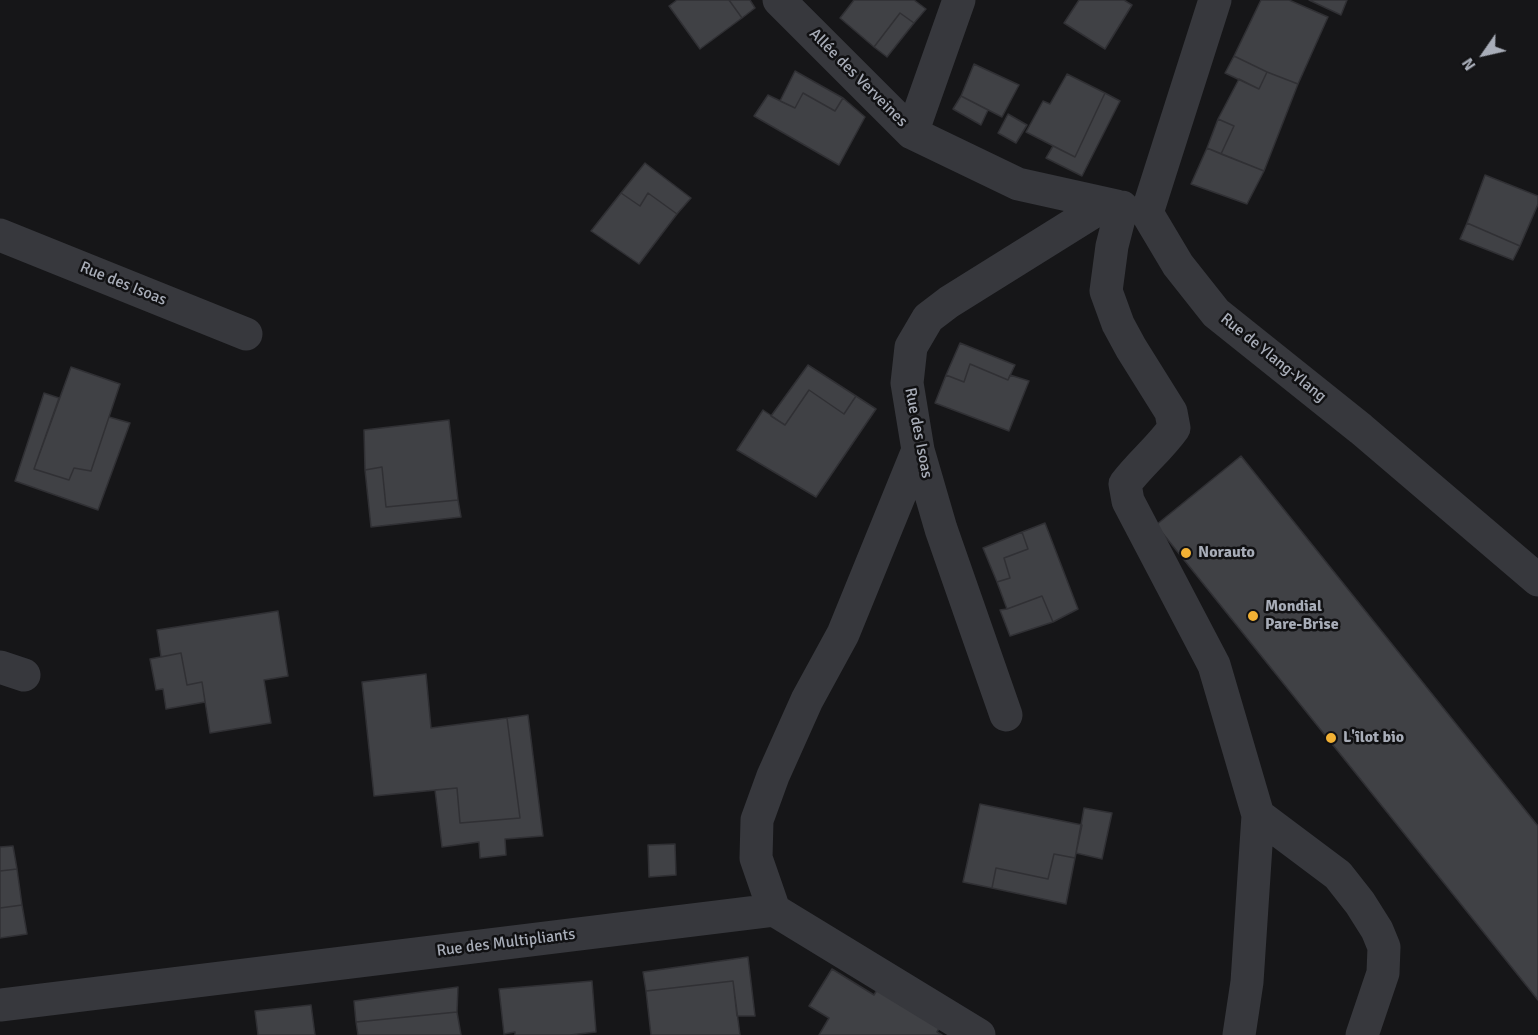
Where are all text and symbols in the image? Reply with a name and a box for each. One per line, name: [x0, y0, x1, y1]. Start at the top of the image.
north arrow: [1454, 24, 1514, 84]
street label: Allée des Verveines: [805, 25, 911, 131]
text: N: [1458, 54, 1480, 74]
street label: Rue des Isoas: [77, 258, 169, 310]
street label: Rue de Ylang-Ylang: [1216, 309, 1330, 407]
street label: Rue des Isoas: [900, 386, 936, 480]
place label: Norauto: [1198, 543, 1255, 563]
marker: Norauto: [1179, 546, 1193, 560]
place label: Mondial Pare-Brise: [1265, 597, 1339, 635]
marker: Mondial Pare-Brise: [1246, 609, 1260, 623]
place label: L'îlot bio: [1343, 728, 1404, 748]
marker: L'îlot bio: [1324, 731, 1338, 745]
street label: Rue des Multipliants: [436, 925, 576, 961]

